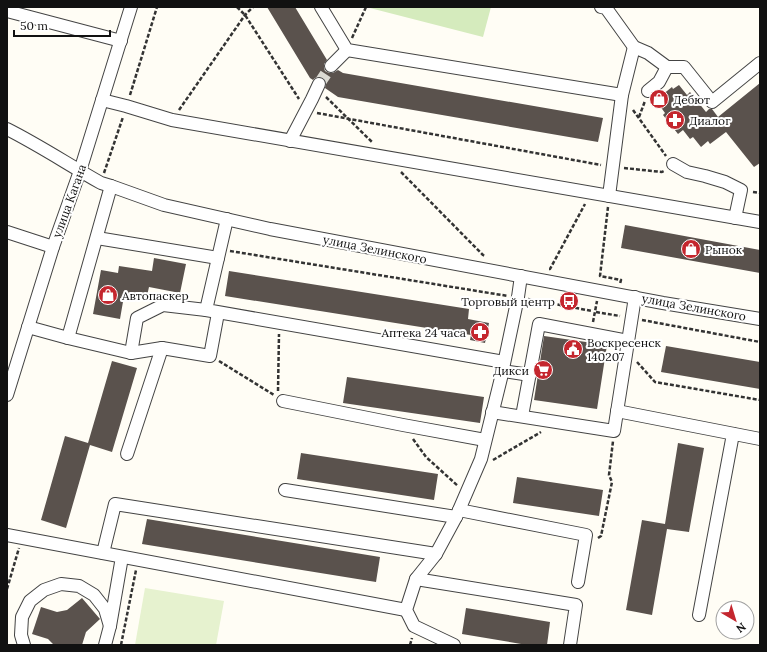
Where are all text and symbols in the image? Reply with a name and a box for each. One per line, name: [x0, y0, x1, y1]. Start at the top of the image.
scale bar: [14, 12, 110, 38]
text: 50 m: [20, 18, 48, 33]
shop icon: Дебют: [648, 88, 670, 110]
place label: Дебют: [673, 92, 710, 107]
pharmacy icon: Диалог: [664, 109, 686, 131]
place label: Диалог: [689, 113, 731, 128]
street label: улица Кагана: [49, 162, 89, 240]
street label: улица Зелинского: [322, 232, 428, 266]
shop icon: Рынок: [680, 238, 702, 260]
place label: Рынок: [705, 242, 743, 257]
shop icon: Автопаскер: [97, 284, 119, 306]
place label: Автопаскер: [121, 288, 189, 303]
bus stop icon: Торговый центр: [558, 290, 580, 312]
street label: улица Зелинского: [641, 290, 747, 324]
place label: Торговый центр: [461, 294, 555, 309]
pharmacy icon: Аптека 24 часа: [469, 321, 491, 343]
place label: Аптека 24 часа: [381, 325, 466, 340]
place label: Воскресенск 140207: [587, 335, 662, 364]
public building icon: Воскресенск 140207: [562, 338, 584, 360]
supermarket icon: Дикси: [532, 359, 554, 381]
place label: Дикси: [493, 363, 529, 378]
north arrow: [715, 600, 755, 640]
text: N: [733, 620, 749, 636]

